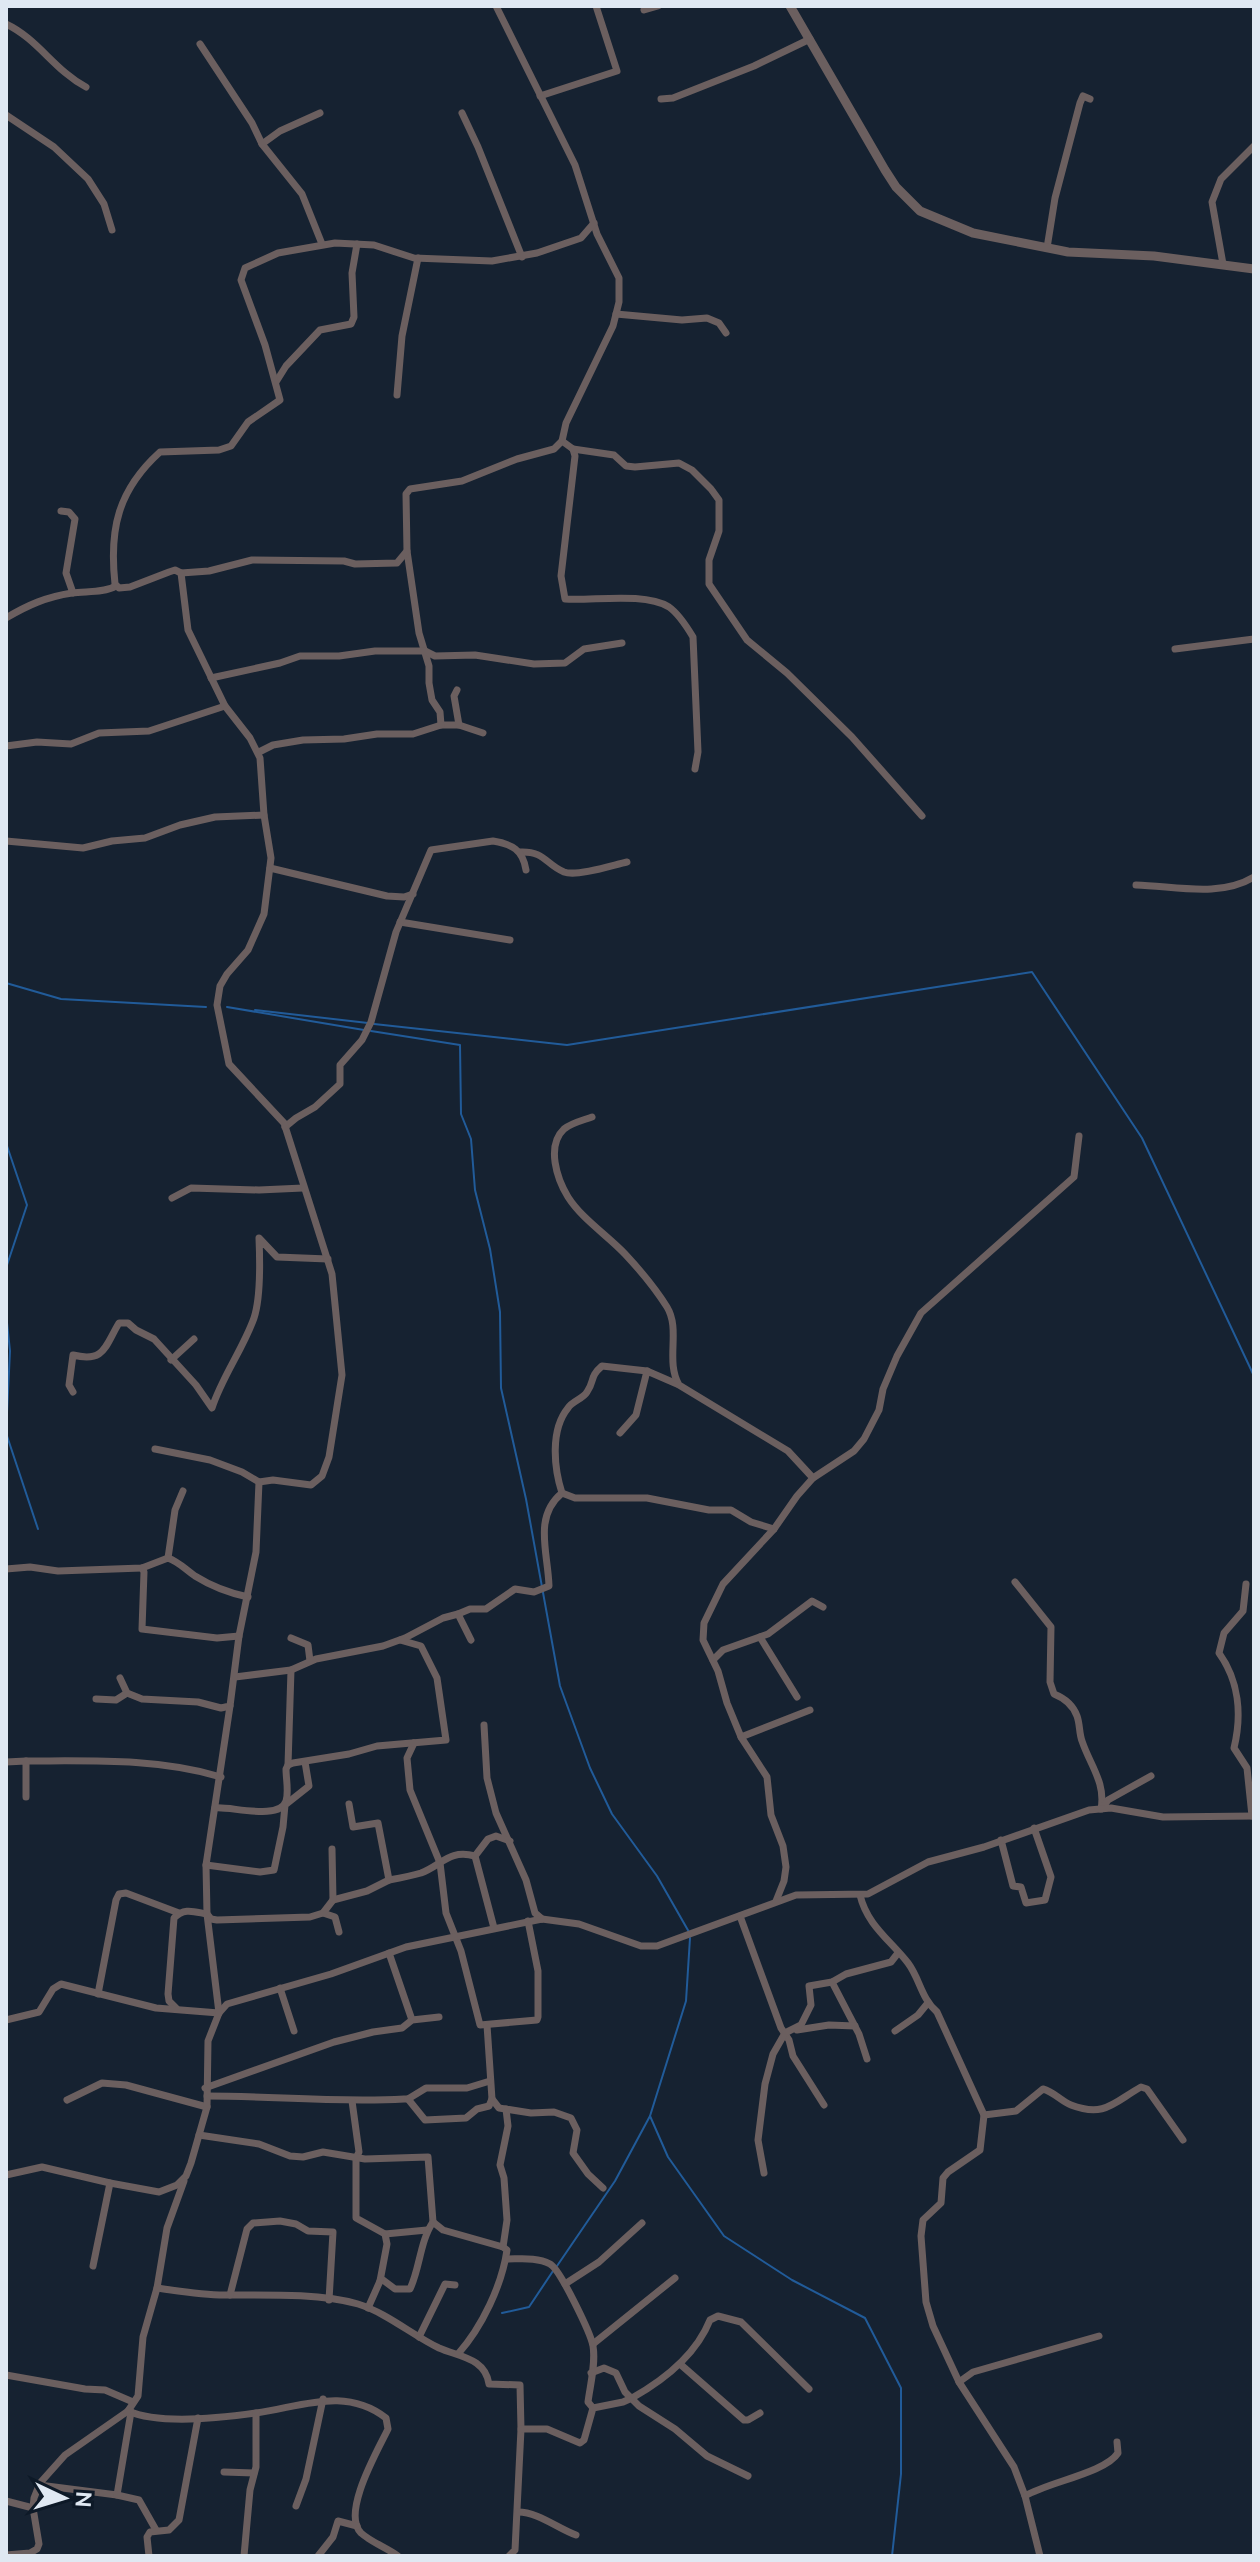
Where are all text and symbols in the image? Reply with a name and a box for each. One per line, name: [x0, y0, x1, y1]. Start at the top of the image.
north arrow: [24, 2458, 104, 2538]
text: N: [71, 2490, 97, 2508]

